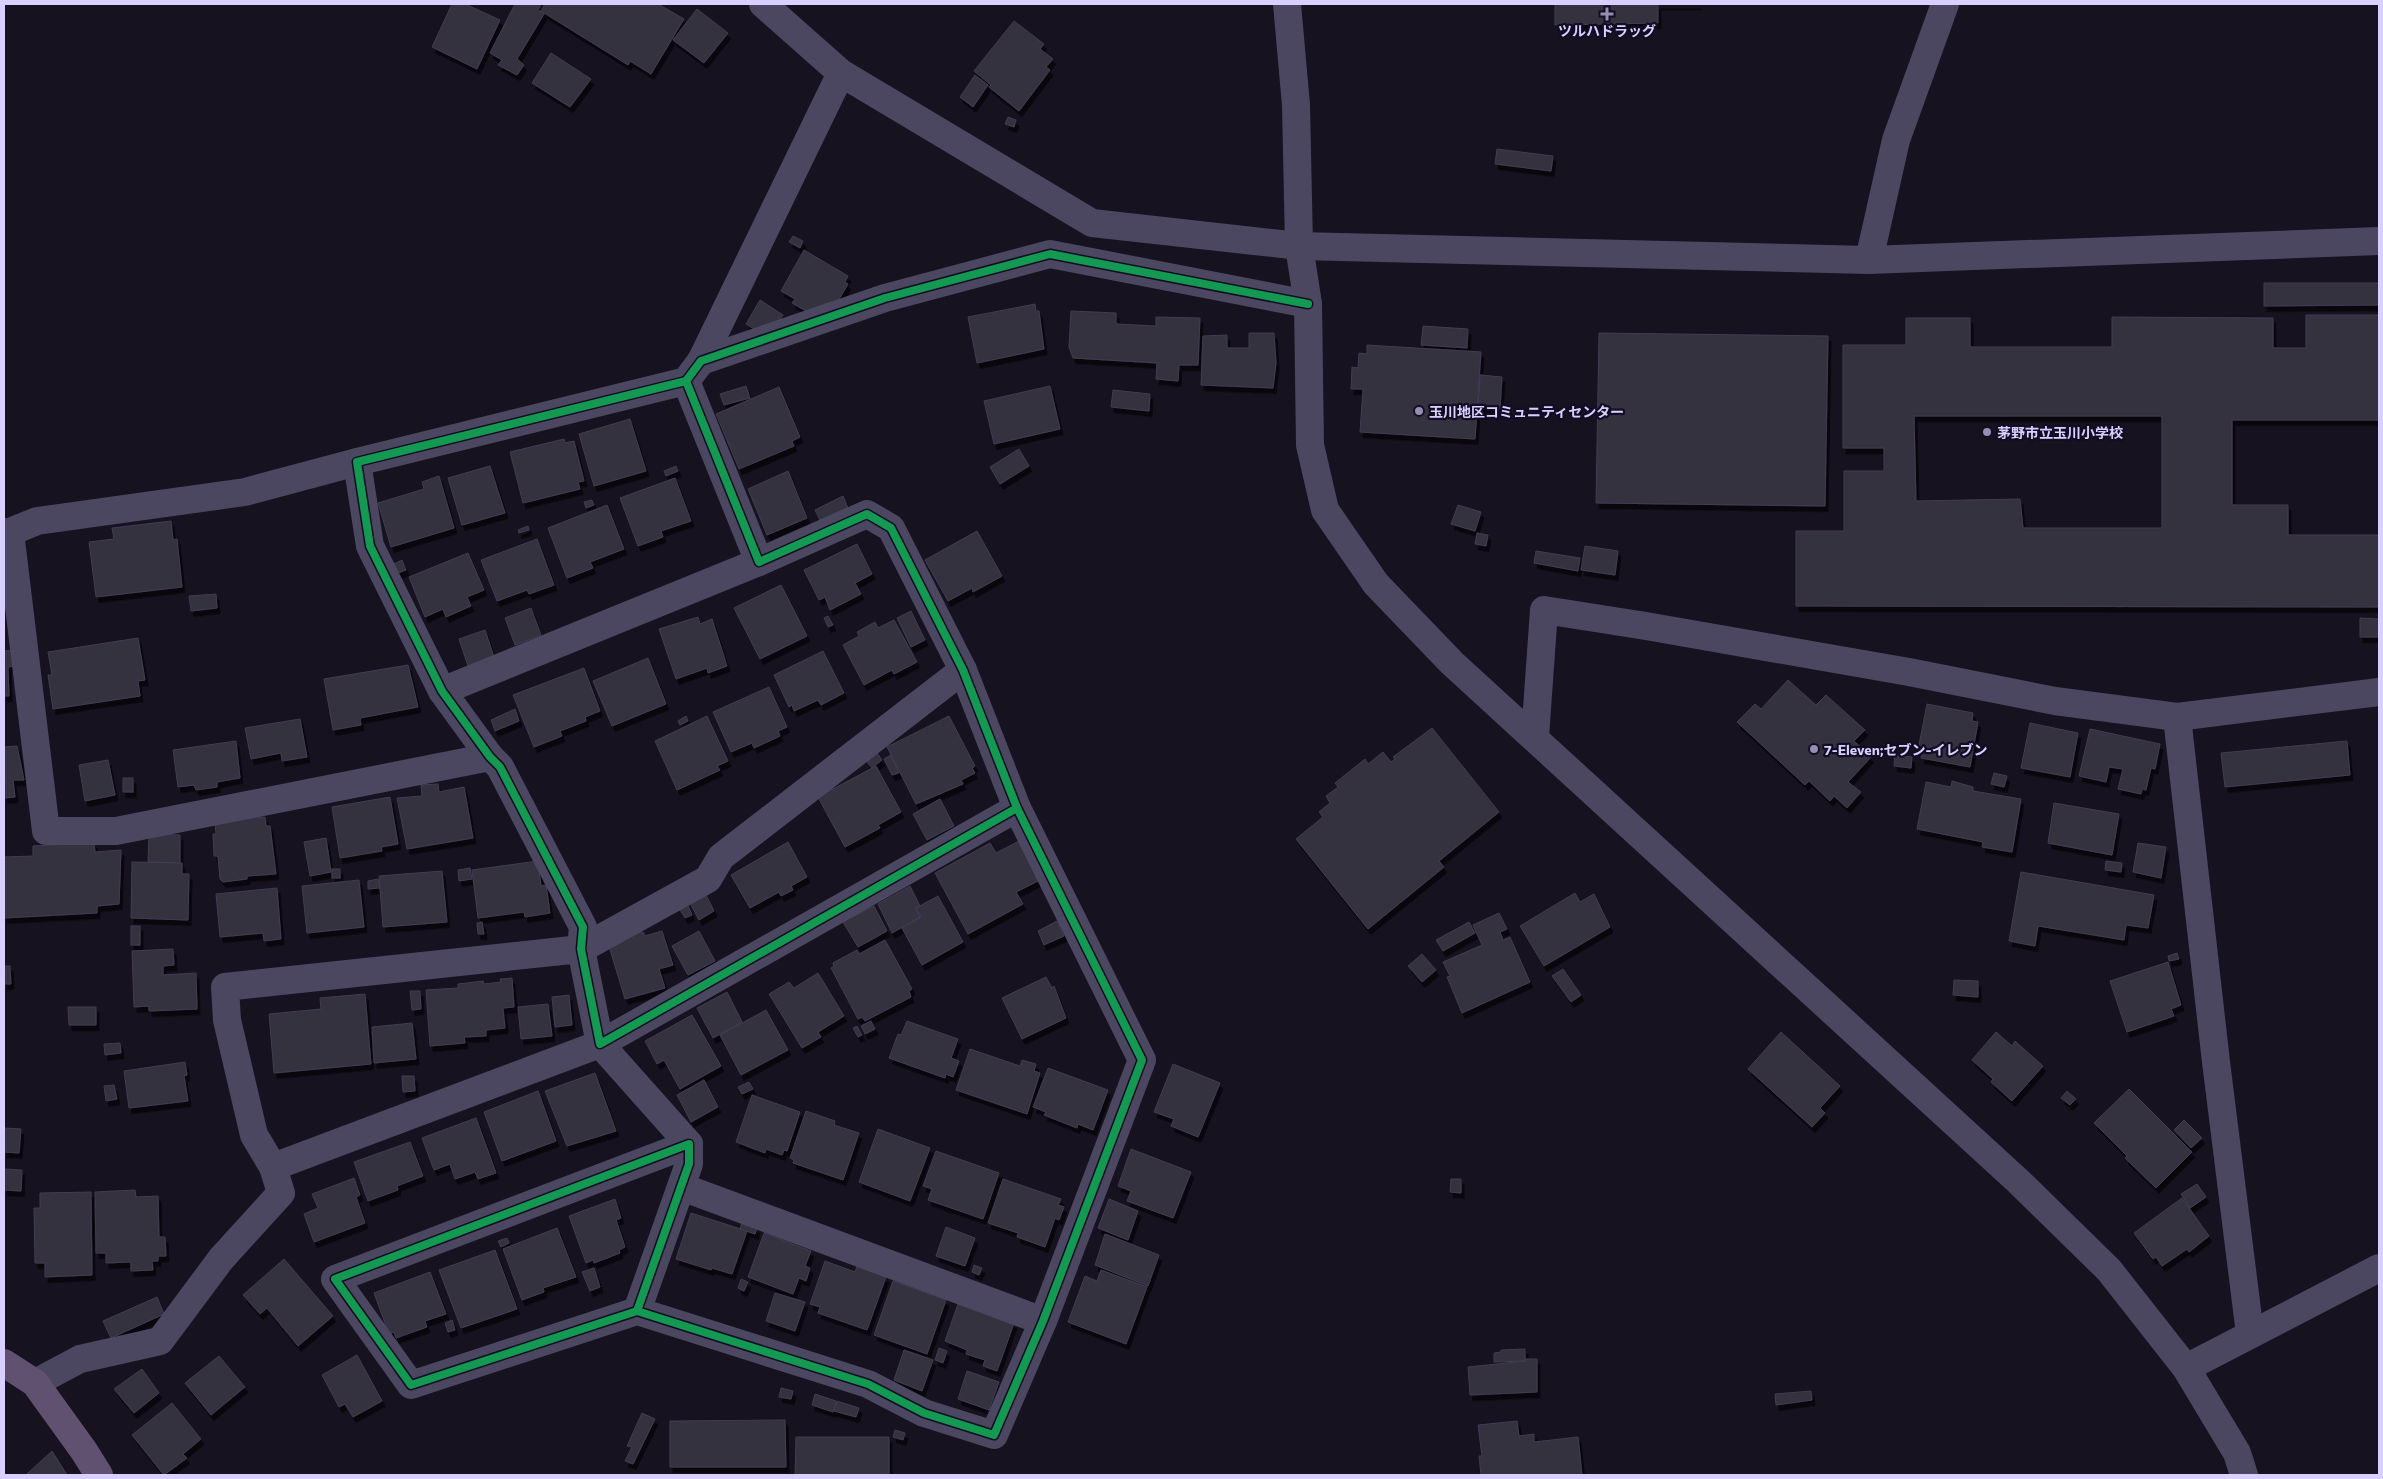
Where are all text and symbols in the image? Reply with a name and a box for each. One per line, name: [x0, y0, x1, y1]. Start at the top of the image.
marker: ツルハドラッグ: [1601, 8, 1613, 20]
place label: ツルハドラッグ: [1558, 22, 1656, 39]
place label: 玉川地区コミュニティセンター: [1429, 403, 1624, 420]
marker: 玉川地区コミュニティセンター: [1413, 405, 1425, 417]
place label: 茅野市立玉川小学校: [1997, 424, 2123, 441]
marker: 茅野市立玉川小学校: [1981, 426, 1993, 438]
place label: 7-Eleven;セブン-イレブン: [1824, 741, 1987, 758]
marker: 7-Eleven;セブン-イレブン: [1808, 743, 1820, 755]

